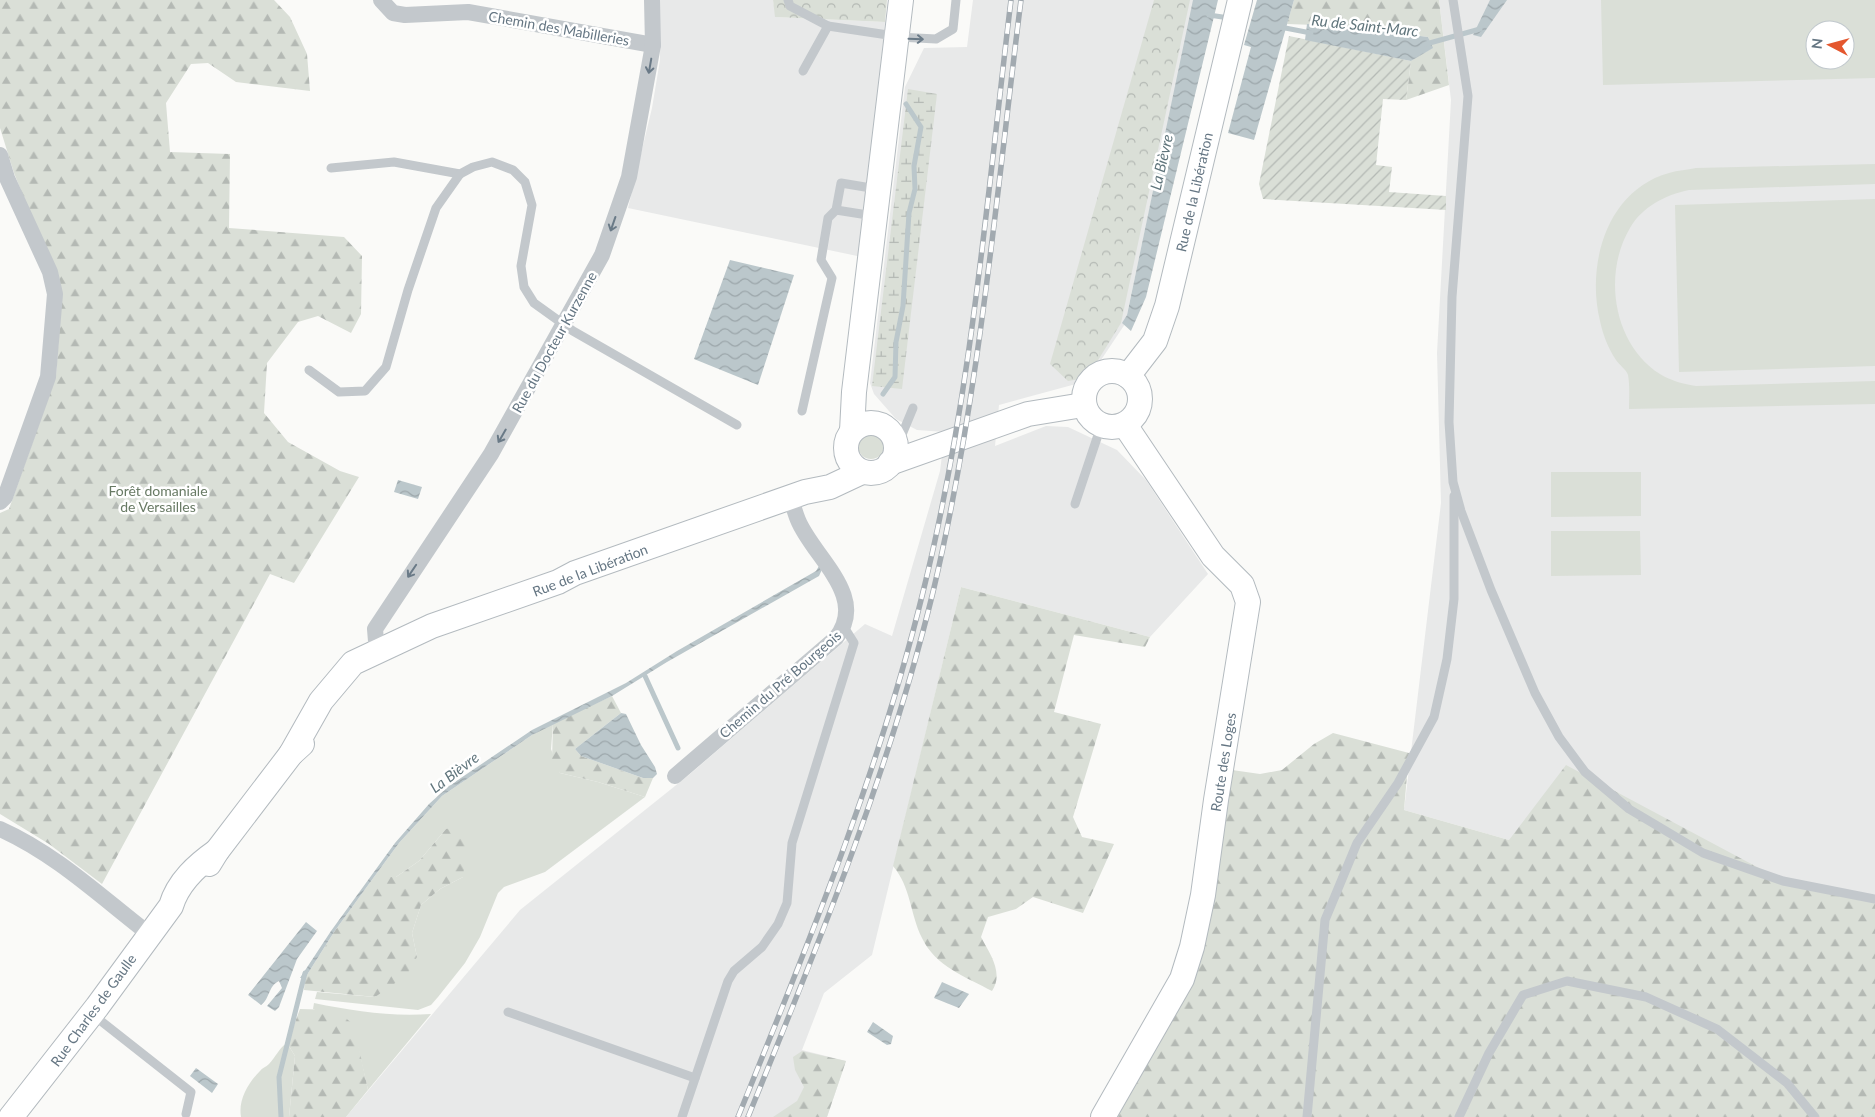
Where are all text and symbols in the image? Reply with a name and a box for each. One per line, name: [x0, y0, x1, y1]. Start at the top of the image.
street label: Chemin des Mabilleries: [487, 7, 631, 49]
water label: Ru de Saint-Marc: [1311, 10, 1420, 40]
north arrow: [1805, 20, 1855, 70]
one-way arrow: [908, 34, 924, 44]
text: N: [1808, 37, 1826, 50]
one-way arrow: [644, 58, 654, 74]
street label: Rue de la Libération: [1172, 131, 1216, 253]
water label: La Bièvre: [1146, 132, 1176, 192]
one-way arrow: [608, 216, 617, 231]
street label: Rue du Docteur Kurzenne: [508, 268, 600, 416]
one-way arrow: [496, 428, 506, 442]
park label: Forêt domaniale de Versailles: [108, 482, 208, 515]
street label: Rue de la Libération: [530, 540, 650, 600]
one-way arrow: [407, 564, 417, 578]
street label: Chemin du Pré Bourgeois: [716, 627, 844, 741]
street label: Route des Loges: [1207, 711, 1239, 813]
water label: La Bièvre: [426, 748, 482, 796]
street label: Rue Charles de Gaulle: [47, 951, 139, 1069]

